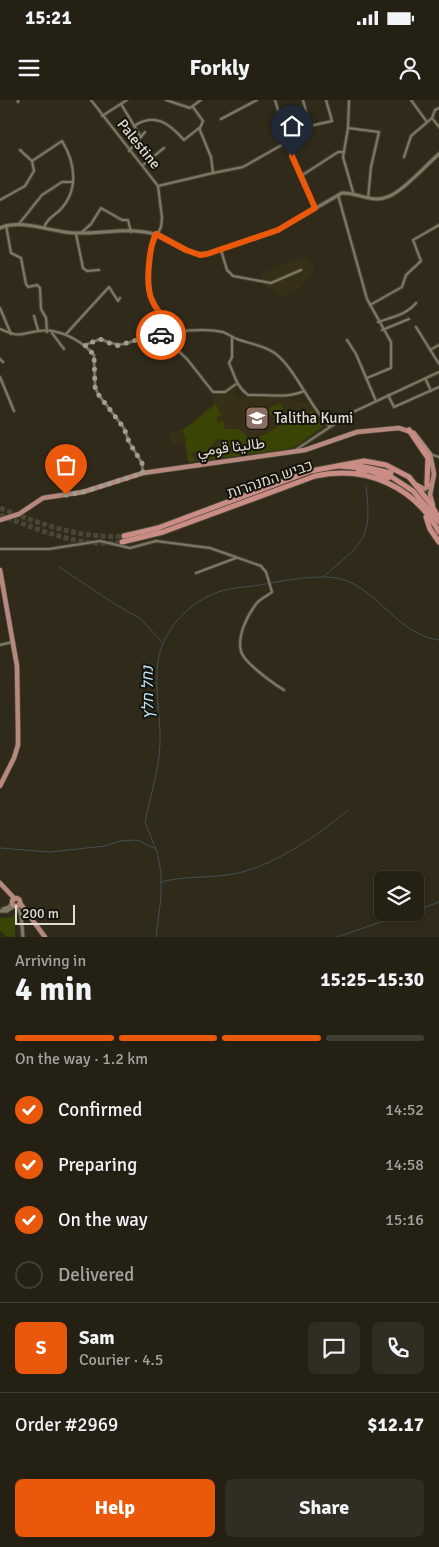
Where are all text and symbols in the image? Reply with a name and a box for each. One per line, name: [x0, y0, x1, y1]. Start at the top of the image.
text: 15:21: [25, 6, 72, 30]
icon: menu: [15, 54, 43, 82]
text: Forkly: [189, 54, 250, 81]
icon: person: [396, 54, 424, 82]
pin: [271, 105, 313, 156]
icon: home: [278, 112, 306, 140]
street label: Palestine: [113, 115, 165, 173]
courier: [136, 310, 186, 360]
icon: car: [147, 321, 175, 349]
school or university icon: Talitha Kumi: [244, 405, 270, 431]
place label: Talitha Kumi: [274, 409, 353, 427]
street label: طاليثا قومي: [196, 434, 267, 464]
pin: [45, 444, 87, 495]
icon: bag: [52, 451, 80, 479]
street label: כביש המנהרות: [225, 456, 315, 502]
water label: נחל חלץ: [138, 665, 158, 720]
map controls: [374, 871, 424, 921]
button: layers: [374, 871, 424, 921]
scale bar: [15, 902, 75, 925]
text: 200 m: [22, 905, 59, 922]
text: Arriving in: [15, 951, 86, 971]
text: 15:25–15:30: [320, 968, 424, 992]
text: 4 min: [15, 970, 92, 1009]
text: On the way · 1.2 km: [15, 1049, 148, 1069]
icon: check: [15, 1096, 43, 1124]
text: Confirmed: [58, 1098, 142, 1122]
text: 14:52: [385, 1100, 424, 1120]
icon: check: [15, 1151, 43, 1179]
text: Preparing: [58, 1153, 137, 1177]
text: 14:58: [385, 1155, 424, 1175]
icon: check: [15, 1206, 43, 1234]
text: On the way: [58, 1208, 148, 1232]
text: 15:16: [385, 1210, 424, 1230]
text: Delivered: [58, 1263, 134, 1287]
button: chat: [308, 1322, 360, 1374]
button: phone: [372, 1322, 424, 1374]
text: Sam: [79, 1326, 115, 1350]
text: S: [36, 1336, 46, 1360]
text: Courier · 4.5: [79, 1350, 163, 1370]
text: Order #2969: [15, 1413, 118, 1437]
text: $12.17: [367, 1413, 424, 1437]
button: Help: [15, 1479, 215, 1537]
button: Share: [225, 1479, 424, 1537]

